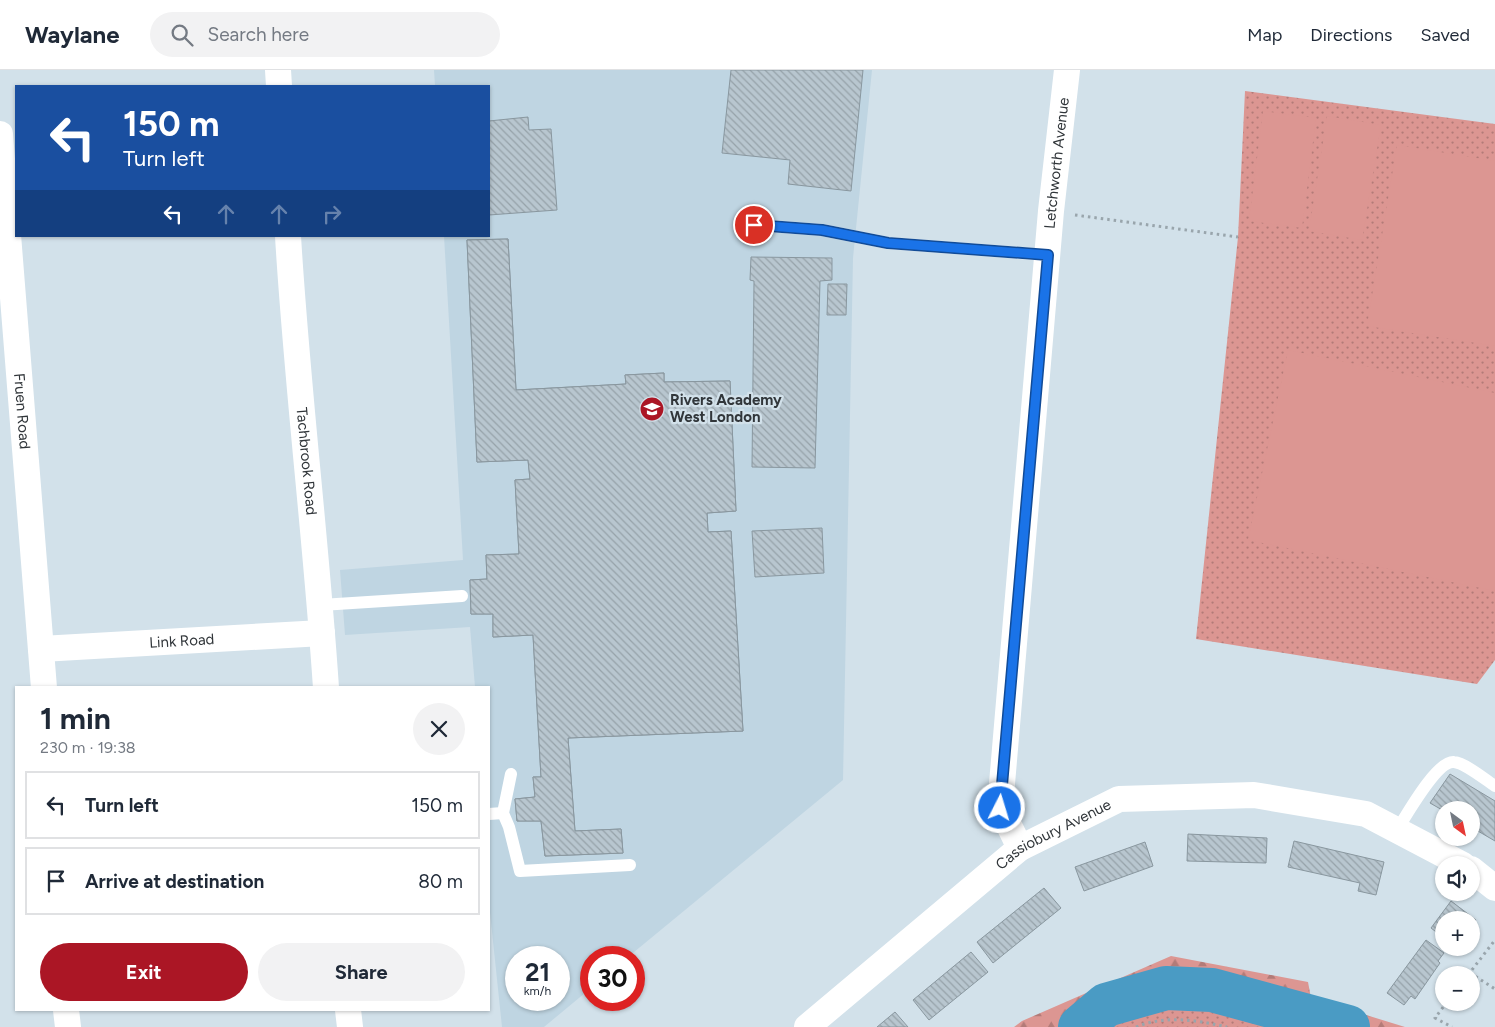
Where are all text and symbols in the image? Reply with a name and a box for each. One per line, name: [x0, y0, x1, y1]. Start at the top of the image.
search box: [150, 12, 500, 57]
text: Waylane: [25, 20, 120, 49]
icon: search: [168, 21, 196, 49]
text: Search here: [208, 23, 309, 46]
text: Map: [1247, 24, 1282, 46]
text: Directions: [1310, 24, 1392, 46]
text: Saved: [1420, 24, 1470, 46]
street label: Letchworth Avenue: [1041, 97, 1073, 229]
text: 150 m: [123, 103, 220, 145]
icon: left: [40, 105, 105, 170]
text: Turn left: [123, 145, 205, 172]
icon: left: [159, 200, 187, 228]
icon: ahead: [212, 200, 240, 228]
icon: ahead: [265, 200, 293, 228]
icon: right: [318, 200, 346, 228]
pin: [733, 204, 775, 246]
icon: arrive: [740, 211, 768, 239]
street label: Fruen Road: [10, 372, 34, 450]
place label: Rivers Academy West London: [670, 391, 782, 426]
school or university icon: Rivers Academy West London: [639, 396, 665, 422]
street label: Tachbrook Road: [293, 406, 321, 516]
street label: Link Road: [149, 630, 215, 652]
text: 1 min: [40, 700, 111, 737]
button: close: [413, 703, 465, 755]
text: 230 m · 19:38: [40, 738, 136, 757]
position arrow: [973, 781, 1025, 833]
icon: left: [42, 791, 70, 819]
text: Turn left: [85, 794, 159, 817]
text: 150 m: [411, 794, 463, 817]
street label: Cassiobury Avenue: [992, 795, 1114, 873]
north arrow: [1435, 801, 1480, 846]
map controls: [1435, 801, 1480, 1011]
button: sound: [1435, 856, 1480, 901]
icon: arrive: [42, 867, 70, 895]
text: Arrive at destination: [85, 870, 264, 893]
text: 80 m: [418, 870, 463, 893]
button: +: [1435, 911, 1480, 956]
button: Exit: [40, 943, 248, 1001]
button: Share: [258, 943, 465, 1001]
speed limit sign: 30: [580, 946, 645, 1011]
text: 21: [525, 957, 550, 987]
button: −: [1435, 966, 1480, 1011]
text: km/h: [524, 984, 551, 998]

